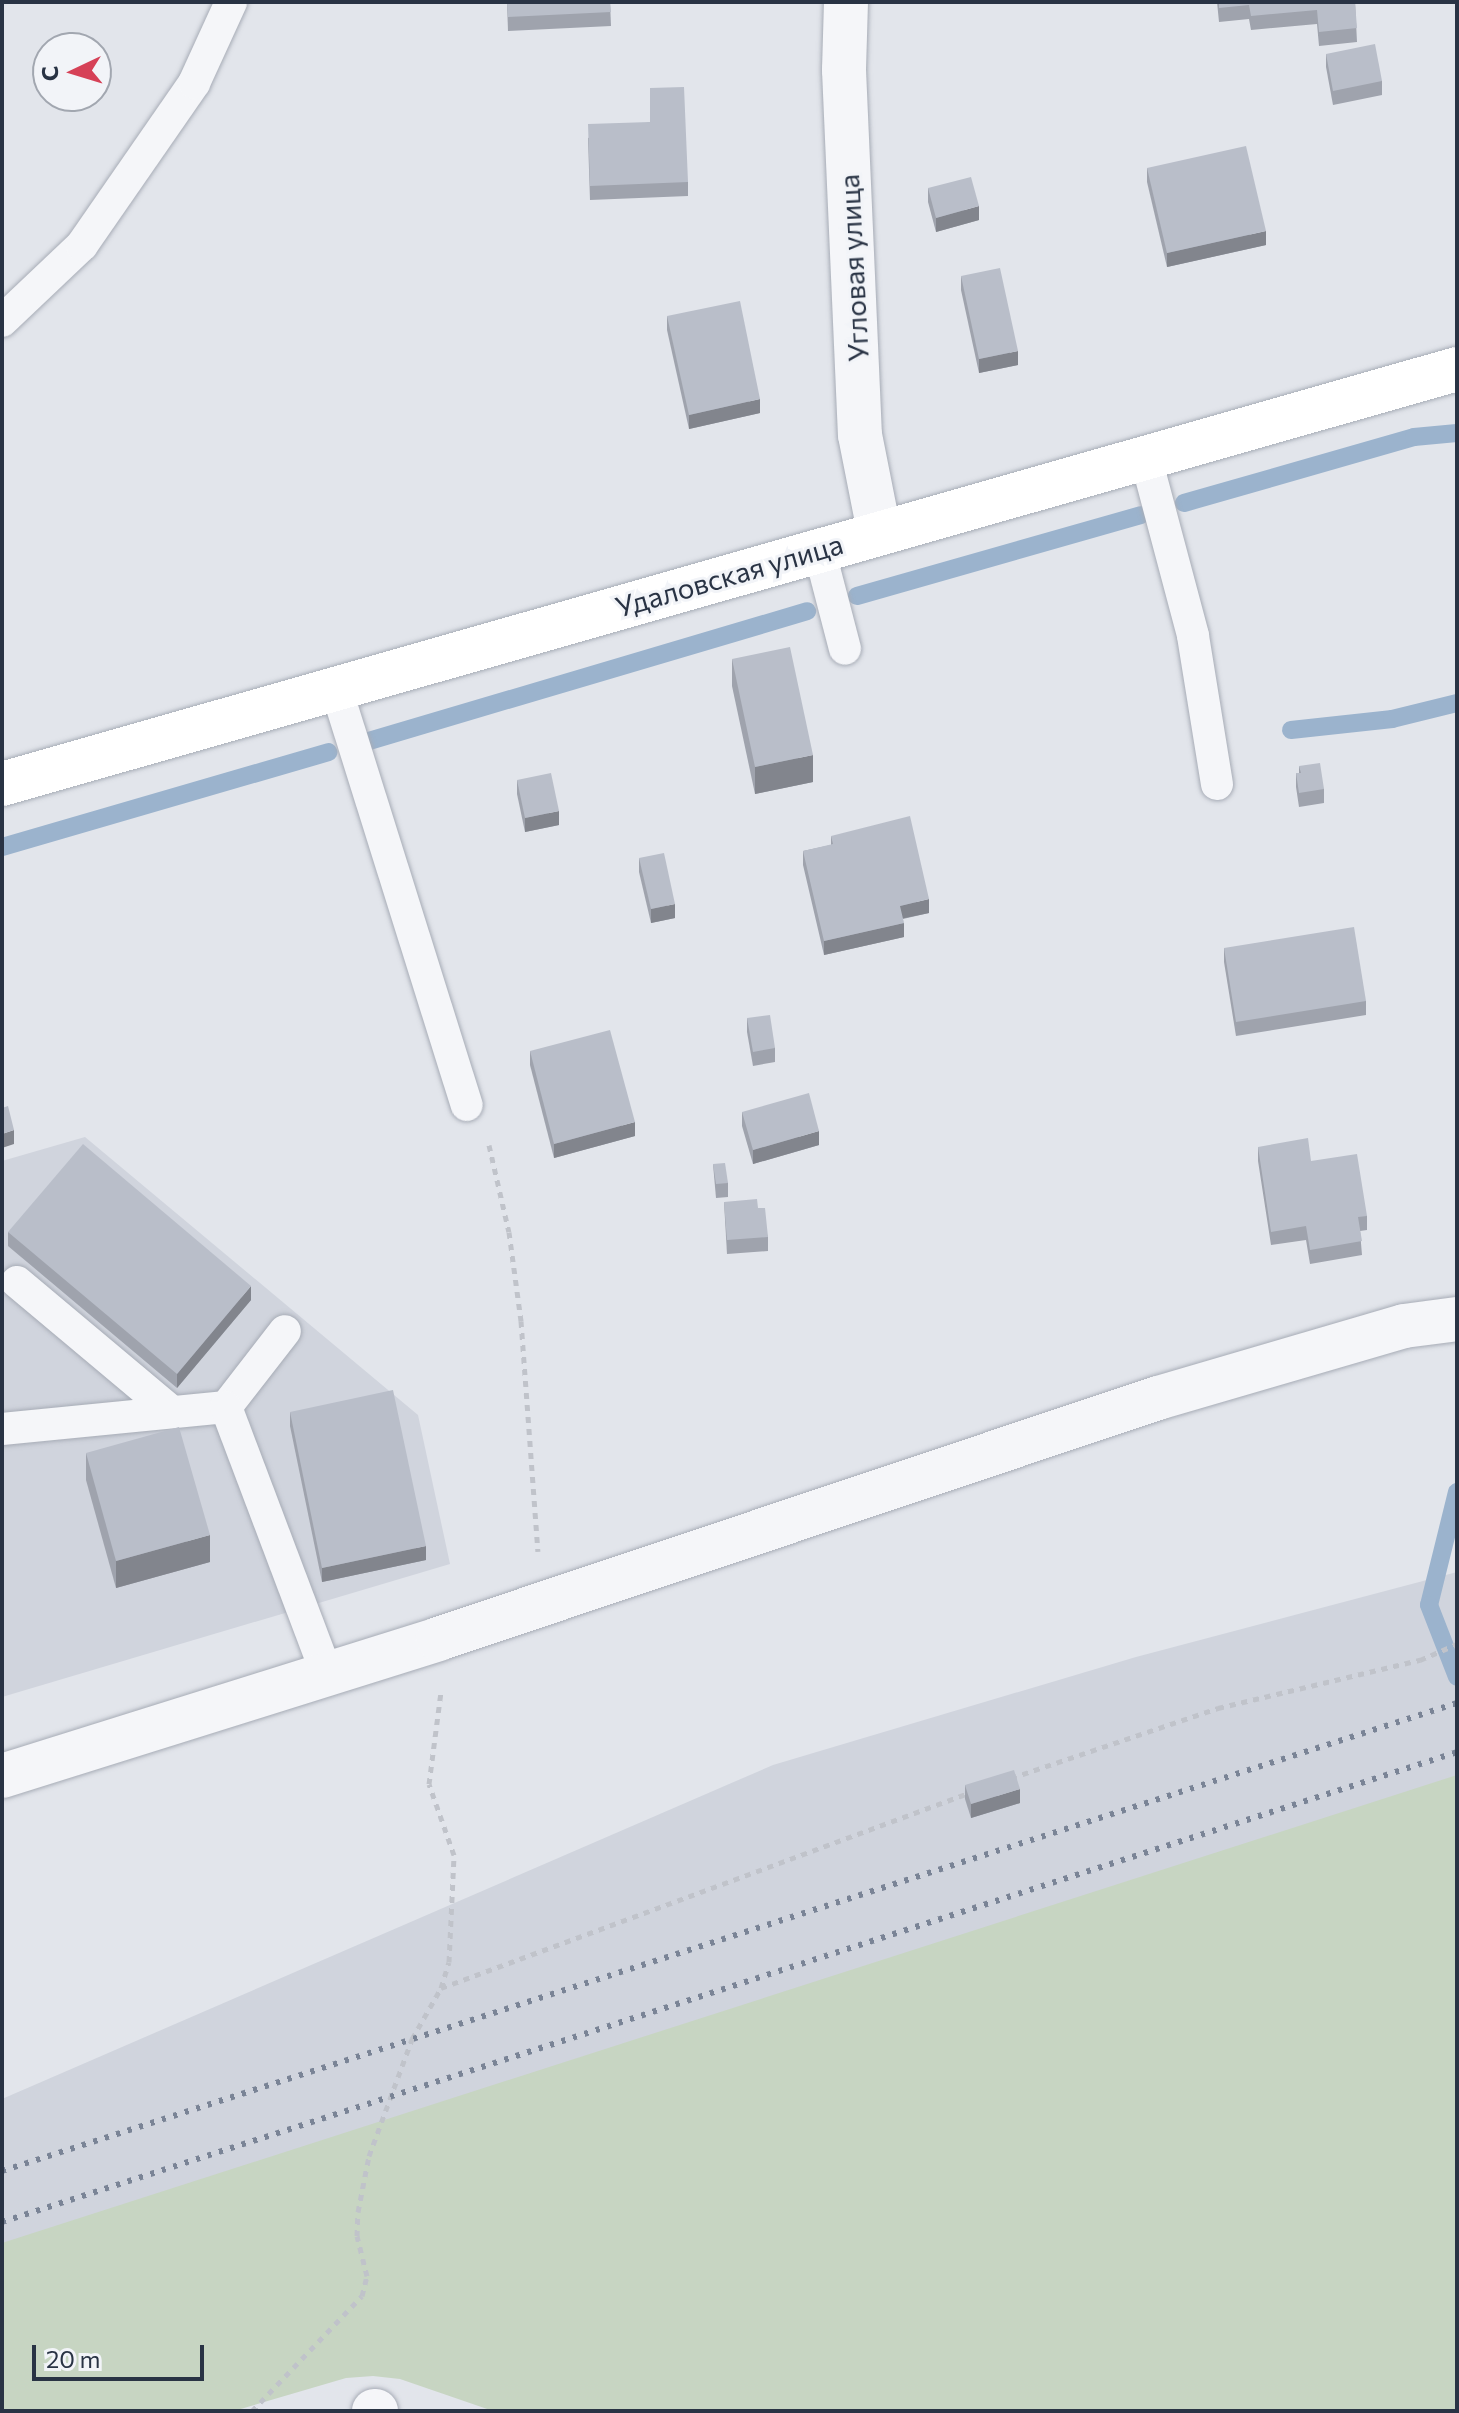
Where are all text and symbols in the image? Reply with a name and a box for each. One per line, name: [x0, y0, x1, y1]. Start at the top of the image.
north arrow: [32, 32, 112, 112]
text: С: [36, 65, 64, 82]
street label: Угловая улица: [831, 173, 875, 363]
street label: Удаловская улица: [611, 526, 847, 624]
scale bar: [36, 2329, 208, 2379]
text: 20 m: [46, 2344, 100, 2373]

